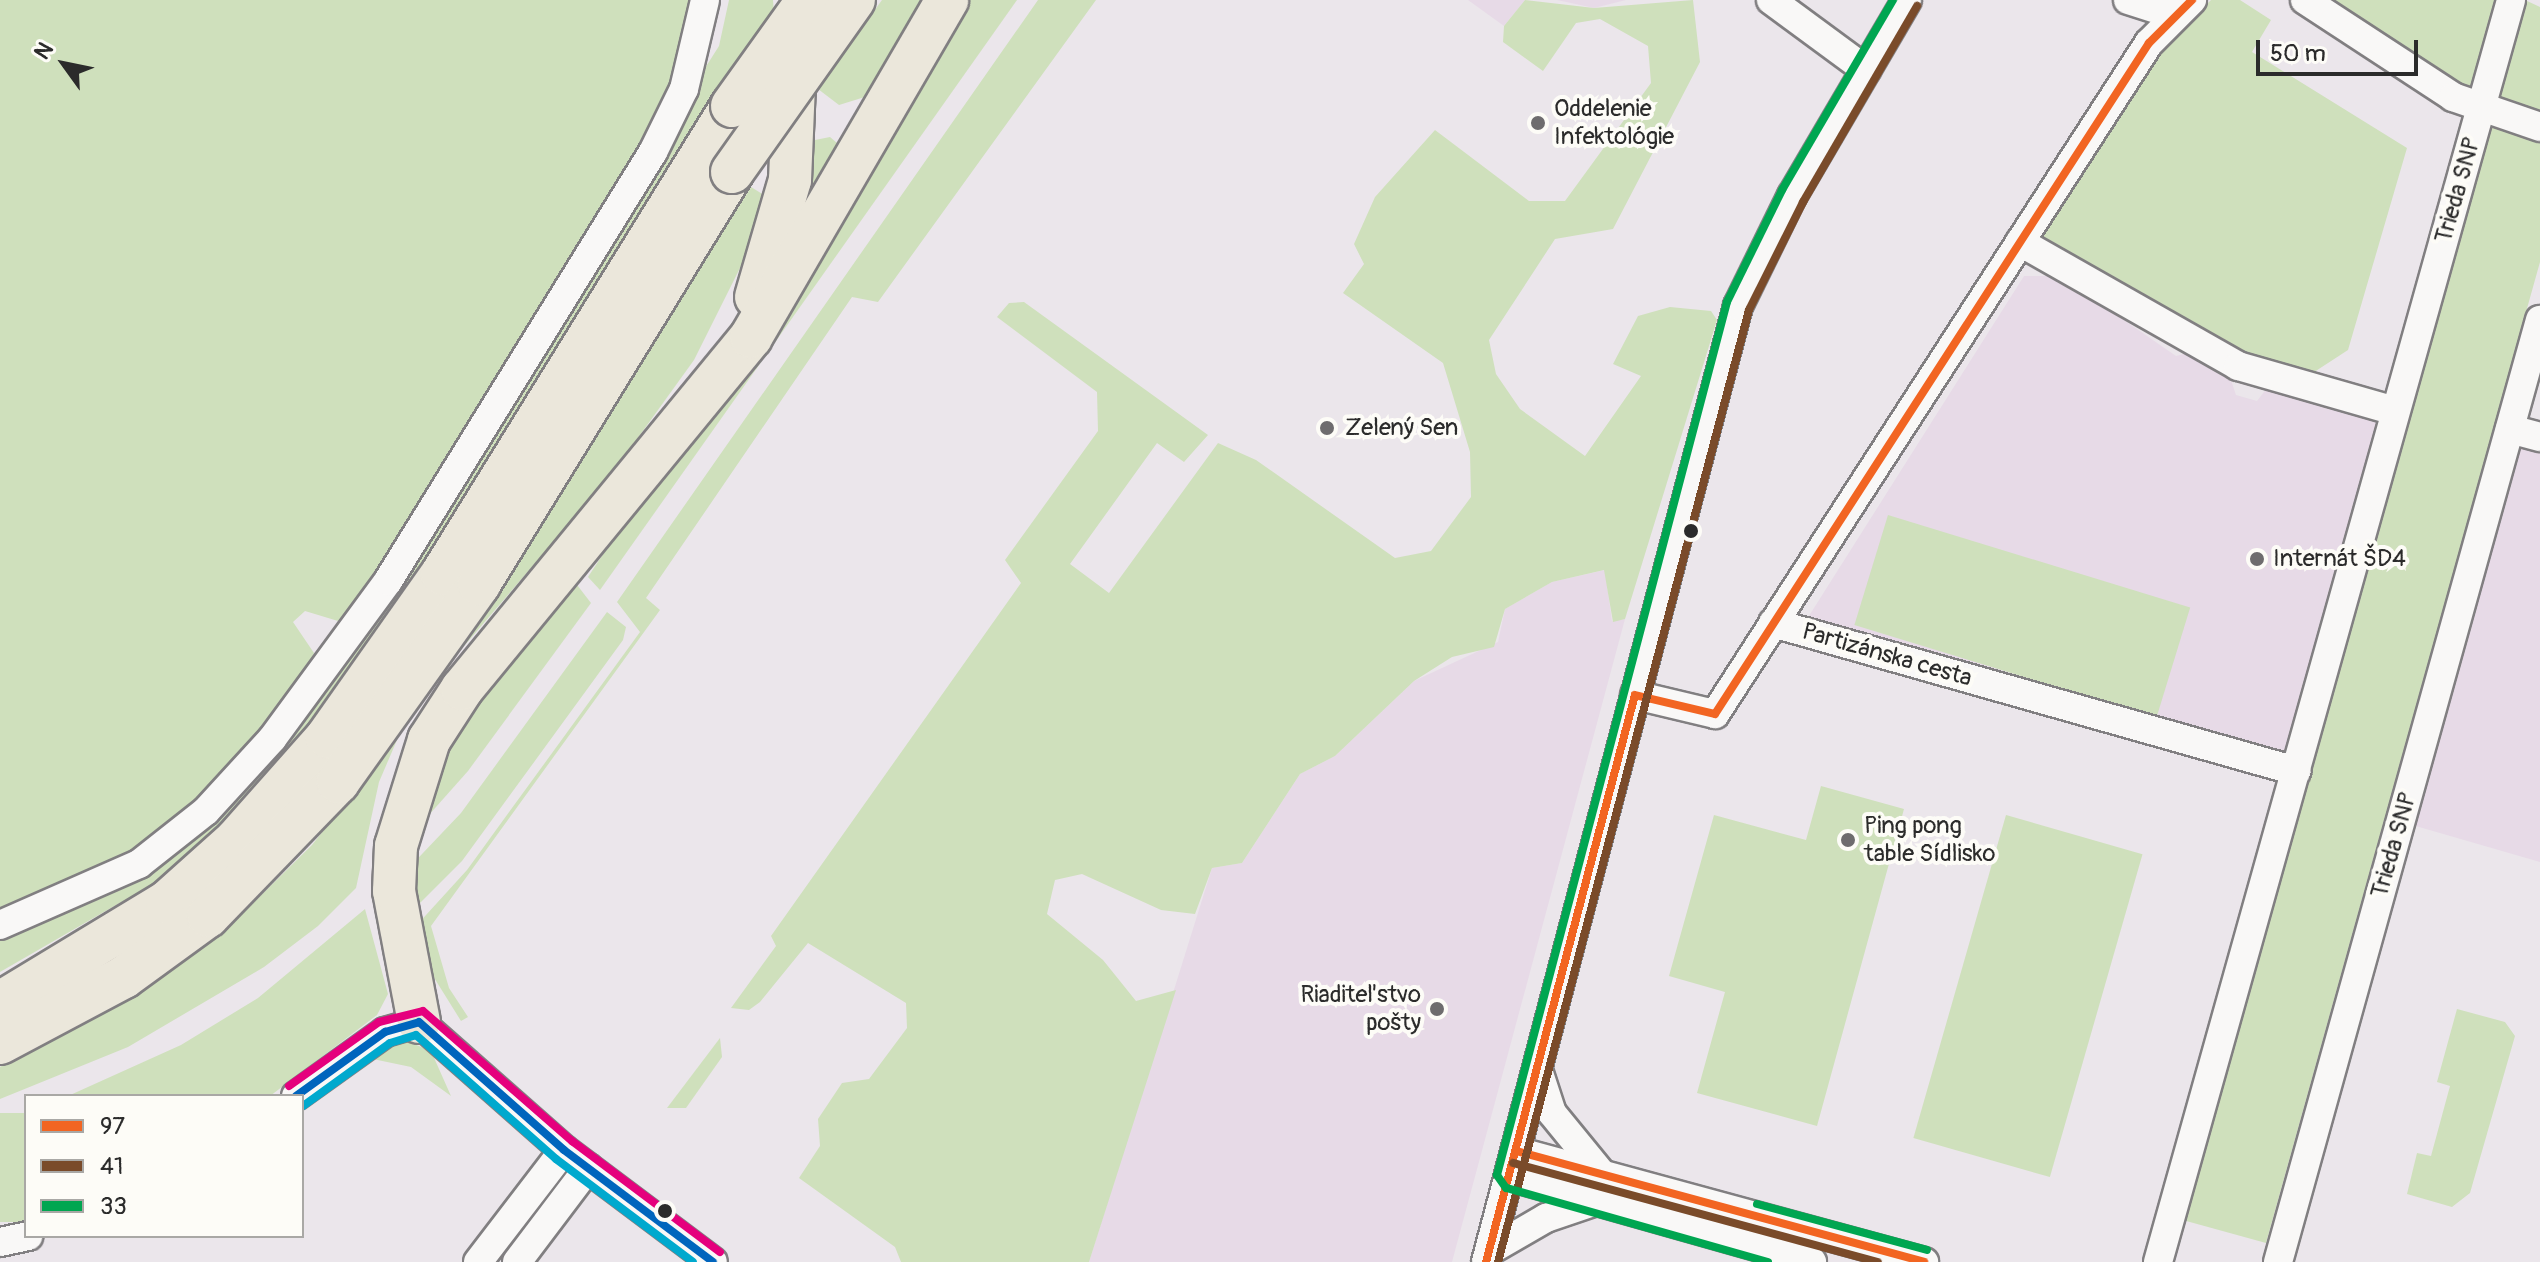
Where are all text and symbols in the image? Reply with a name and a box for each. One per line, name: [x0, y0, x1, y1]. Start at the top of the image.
north arrow: [24, 24, 104, 104]
scale bar: [2260, 24, 2422, 74]
text: N: [28, 37, 60, 65]
text: 50 m: [2270, 39, 2326, 68]
place label: Oddelenie Infektológie: [1554, 95, 1674, 151]
marker: Oddelenie Infektológie: [1529, 114, 1547, 132]
street label: Trieda SNP: [2429, 134, 2487, 246]
place label: Zelený Sen: [1345, 414, 1458, 442]
marker: Zelený Sen: [1316, 417, 1338, 439]
unlabelled marker: [1683, 523, 1699, 539]
place label: Internát ŠD4: [2273, 545, 2406, 573]
marker: Internát ŠD4: [2248, 550, 2266, 568]
street label: Partizánska cesta: [1799, 617, 1975, 693]
street label: Trieda SNP: [2365, 789, 2423, 901]
place label: Ping pong table Sídlisko: [1864, 812, 1995, 868]
marker: Ping pong table Sídlisko: [1839, 831, 1857, 849]
place label: Riaditeľstvo pošty: [1300, 981, 1421, 1037]
marker: Riaditeľstvo pošty: [1428, 1000, 1446, 1018]
legend: [24, 1094, 304, 1238]
text: 97: [100, 1112, 125, 1141]
text: 41: [100, 1152, 123, 1181]
text: 33: [100, 1192, 127, 1221]
unlabelled marker: [657, 1203, 673, 1219]

